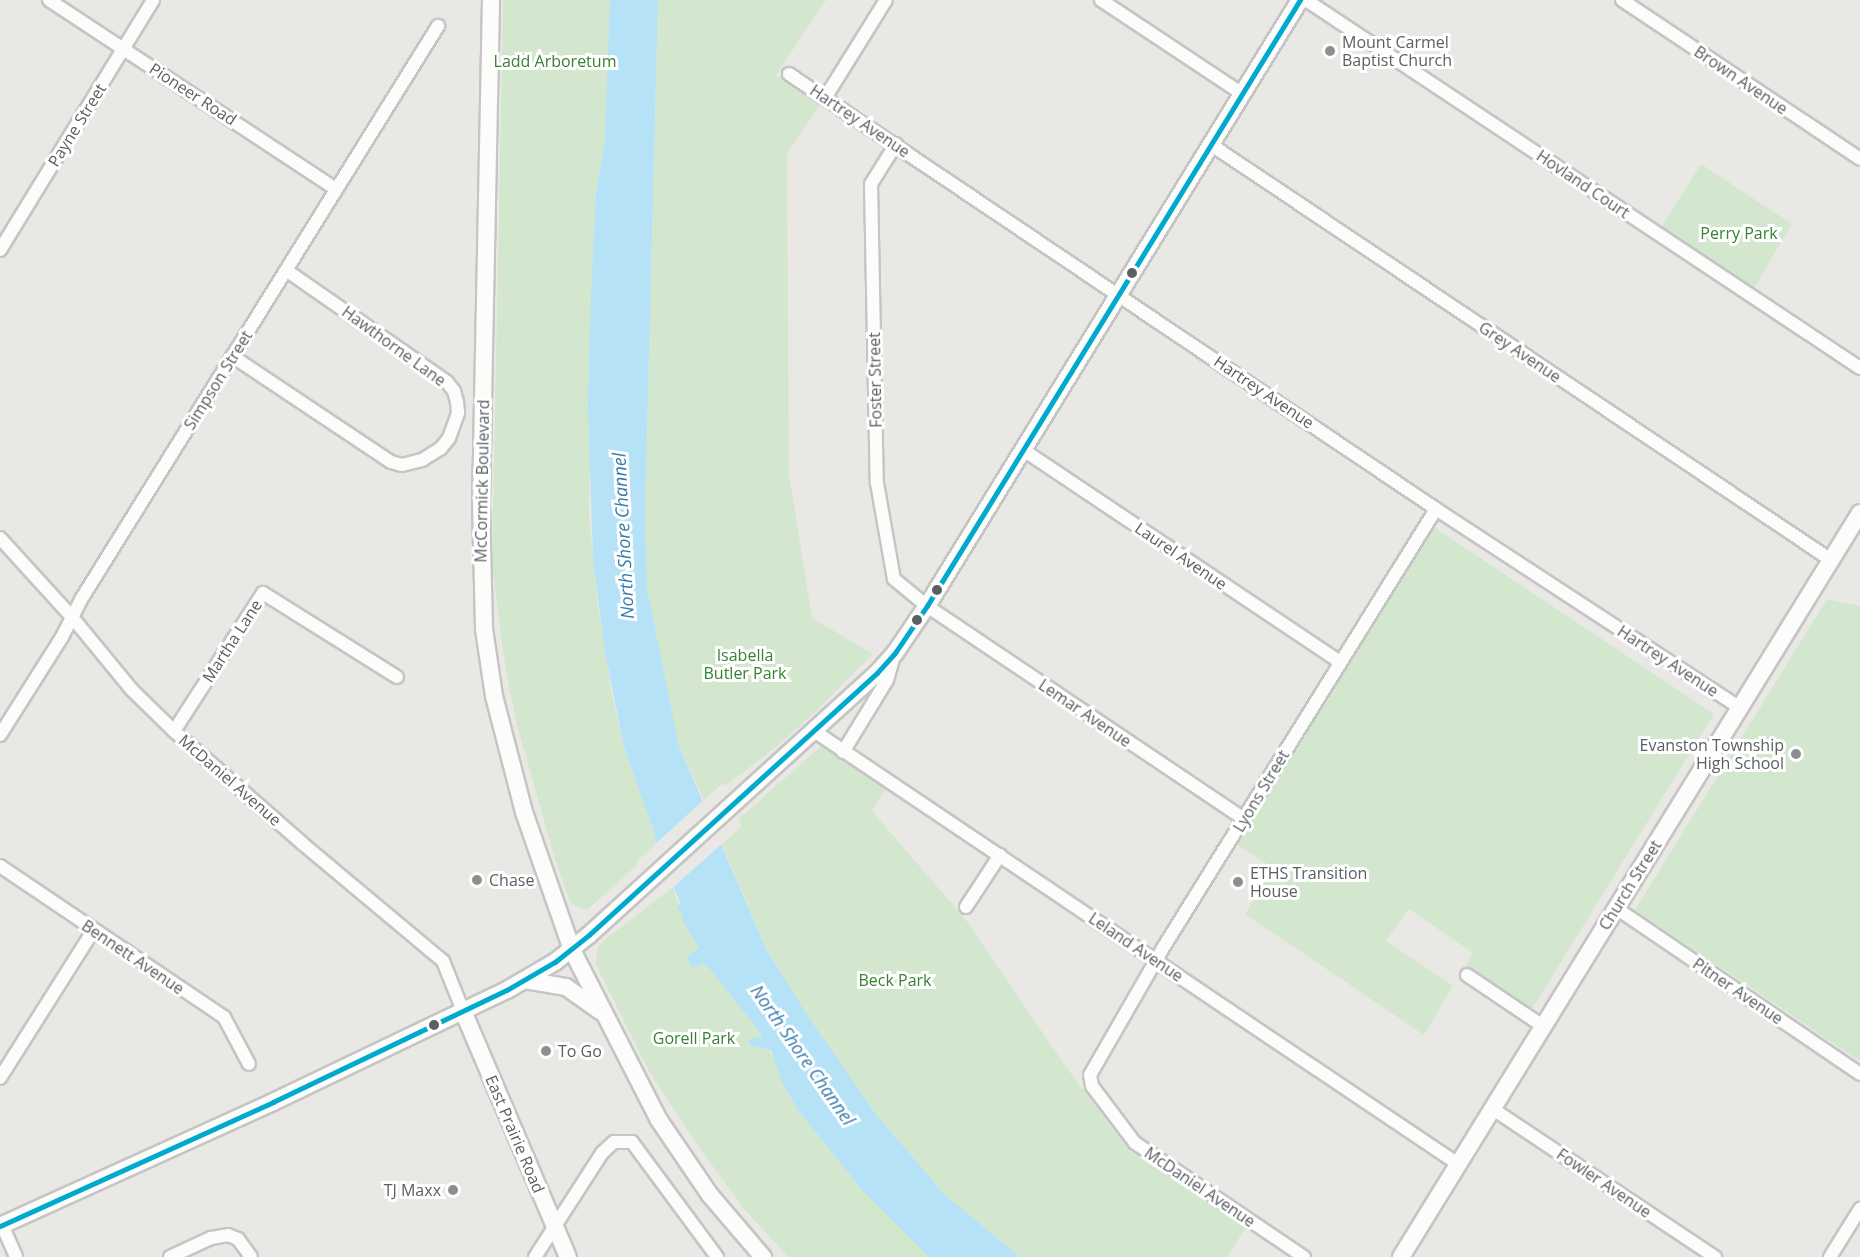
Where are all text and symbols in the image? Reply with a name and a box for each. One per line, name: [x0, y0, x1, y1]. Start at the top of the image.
place label: Mount Carmel Baptist Church: [1342, 32, 1452, 70]
street label: Brown Avenue: [1691, 42, 1791, 118]
marker: Mount Carmel Baptist Church: [1323, 44, 1337, 58]
park label: Ladd Arboretum: [494, 51, 616, 71]
street label: Pioneer Road: [146, 59, 240, 129]
street label: Payne Street: [44, 80, 110, 170]
street label: Hartrey Avenue: [806, 81, 914, 161]
street label: Hovland Court: [1533, 146, 1633, 222]
park label: Perry Park: [1700, 223, 1778, 243]
unlabelled marker: [1126, 267, 1138, 279]
street label: Hawthorne Lane: [338, 302, 450, 390]
street label: Grey Avenue: [1475, 317, 1565, 387]
street label: Simpson Street: [180, 327, 256, 433]
street label: Foster Street: [865, 332, 885, 428]
street label: Hartrey Avenue: [1210, 352, 1318, 432]
street label: McCormick Boulevard: [471, 399, 493, 563]
water label: North Shore Channel: [608, 452, 638, 620]
street label: Laurel Avenue: [1131, 518, 1231, 594]
unlabelled marker: [931, 584, 943, 596]
street label: Martha Lane: [198, 596, 266, 686]
unlabelled marker: [911, 614, 923, 626]
street label: Hartrey Avenue: [1614, 621, 1722, 701]
park label: Isabella Butler Park: [703, 645, 787, 683]
street label: Lemar Avenue: [1035, 675, 1135, 751]
street label: McDaniel Avenue: [175, 730, 285, 830]
place label: Evanston Township High School: [1640, 735, 1784, 773]
street label: Lyons Street: [1229, 747, 1293, 835]
marker: Evanston Township High School: [1789, 747, 1803, 761]
street label: Church Street: [1595, 836, 1665, 934]
place label: ETHS Transition House: [1250, 863, 1367, 901]
place label: Chase: [489, 870, 534, 890]
marker: Chase: [470, 873, 484, 887]
marker: ETHS Transition House: [1231, 875, 1245, 889]
street label: Leland Avenue: [1085, 908, 1187, 986]
street label: Bennett Avenue: [78, 916, 188, 998]
street label: Pitner Avenue: [1689, 954, 1787, 1028]
park label: Beck Park: [858, 970, 932, 990]
water label: North Shore Channel: [746, 981, 860, 1129]
unlabelled marker: [428, 1019, 440, 1031]
park label: Gorell Park: [653, 1028, 735, 1048]
place label: To Go: [558, 1041, 602, 1061]
marker: To Go: [539, 1044, 553, 1058]
street label: East Prairie Road: [481, 1072, 549, 1196]
street label: McDaniel Avenue: [1141, 1143, 1259, 1231]
street label: Fowler Avenue: [1553, 1144, 1655, 1222]
place label: TJ Maxx: [384, 1180, 441, 1200]
marker: TJ Maxx: [446, 1183, 460, 1197]

